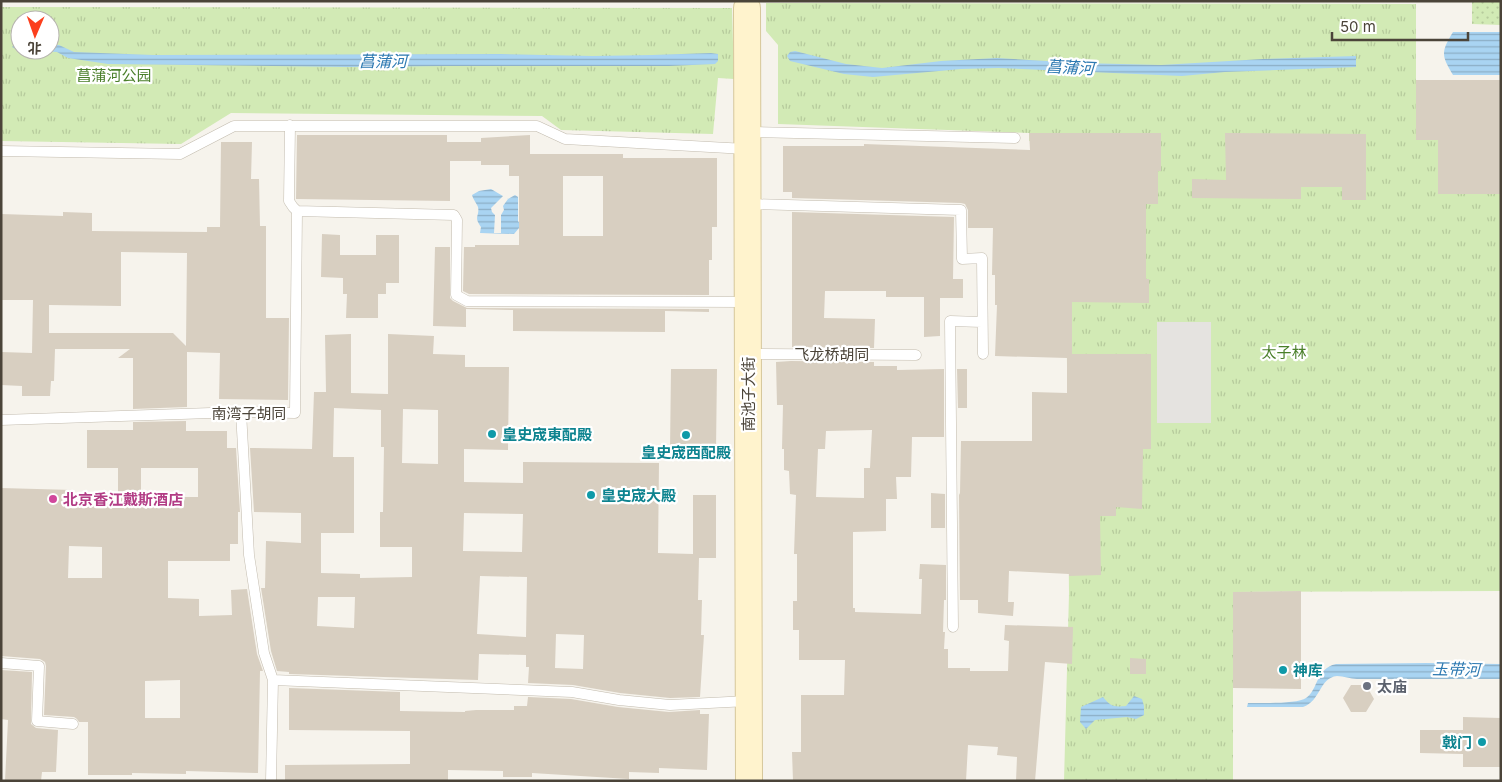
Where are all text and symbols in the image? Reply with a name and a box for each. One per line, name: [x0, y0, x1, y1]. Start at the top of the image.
north arrow: [10, 10, 60, 60]
scale bar: [1332, 10, 1468, 42]
text: 50 m: [1340, 17, 1376, 36]
text: 北: [27, 40, 42, 57]
water label: 菖蒲河: [359, 51, 410, 71]
water label: 菖蒲河: [1046, 56, 1097, 78]
park label: 菖蒲河公园: [76, 66, 152, 85]
park label: 太子林: [1261, 343, 1307, 362]
street label: 飞龙桥胡同: [794, 345, 870, 364]
street label: 南池子大街: [739, 356, 758, 432]
street label: 南湾子胡同: [211, 404, 287, 423]
place label: 皇史宬東配殿: [502, 425, 592, 444]
marker: 皇史宬東配殿: [486, 428, 498, 440]
marker: 皇史宬西配殿: [680, 429, 692, 441]
place label: 皇史宬西配殿: [641, 443, 731, 462]
place label: 皇史宬大殿: [601, 486, 676, 505]
marker: 皇史宬大殿: [585, 489, 597, 501]
place label: 北京香江戴斯酒店: [63, 490, 183, 509]
marker: 北京香江戴斯酒店: [47, 493, 59, 505]
water label: 玉带河: [1432, 659, 1483, 679]
place label: 神库: [1293, 661, 1323, 680]
marker: 神库: [1277, 664, 1289, 676]
place label: 太庙: [1377, 677, 1407, 696]
marker: 太庙: [1361, 680, 1373, 692]
place label: 戟门: [1442, 733, 1472, 752]
marker: 戟门: [1476, 736, 1488, 748]

